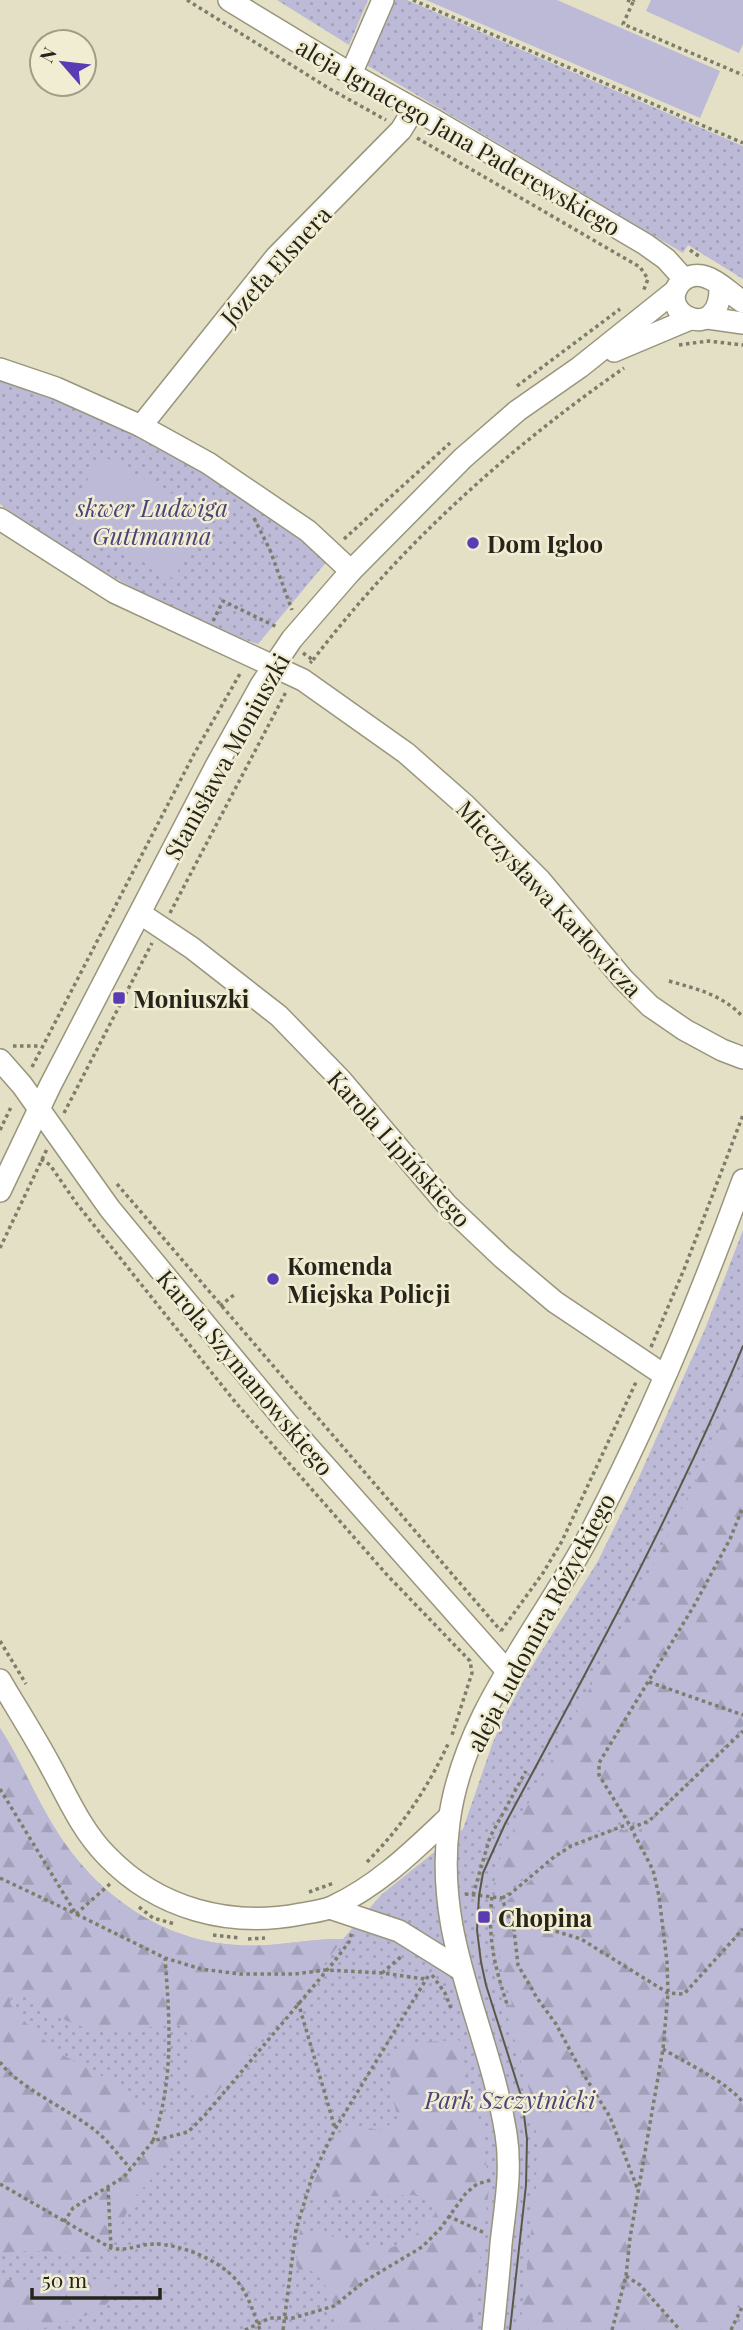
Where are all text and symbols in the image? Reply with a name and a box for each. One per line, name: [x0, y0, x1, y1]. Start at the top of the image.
north arrow: [28, 28, 98, 98]
street label: aleja Ignacego Jana Paderewskiego: [291, 30, 627, 242]
text: N: [32, 42, 62, 67]
street label: Józefa Elsnera: [212, 198, 337, 333]
park label: skwer Ludwiga Guttmanna: [75, 491, 228, 551]
place label: Dom Igloo: [487, 527, 603, 559]
marker: Dom Igloo: [465, 535, 481, 551]
street label: Stanisława Moniuszki: [156, 647, 296, 865]
street label: Mieczysława Karłowicza: [450, 793, 650, 1003]
place label: Moniuszki: [133, 982, 250, 1014]
marker: Moniuszki: [111, 990, 127, 1006]
street label: Karola Lipińskiego: [321, 1063, 479, 1233]
place label: Komenda Miejska Policji: [287, 1249, 451, 1309]
street label: Karola Szymanowskiego: [150, 1262, 342, 1482]
marker: Komenda Miejska Policji: [265, 1271, 281, 1287]
street label: aleja Ludomira Różyckiego: [458, 1487, 622, 1757]
place label: Chopina: [498, 1901, 593, 1933]
marker: Chopina: [476, 1909, 492, 1925]
park label: Park Szczytnicki: [424, 2083, 596, 2115]
scale bar: [32, 2256, 159, 2300]
text: 50 m: [42, 2265, 88, 2293]

